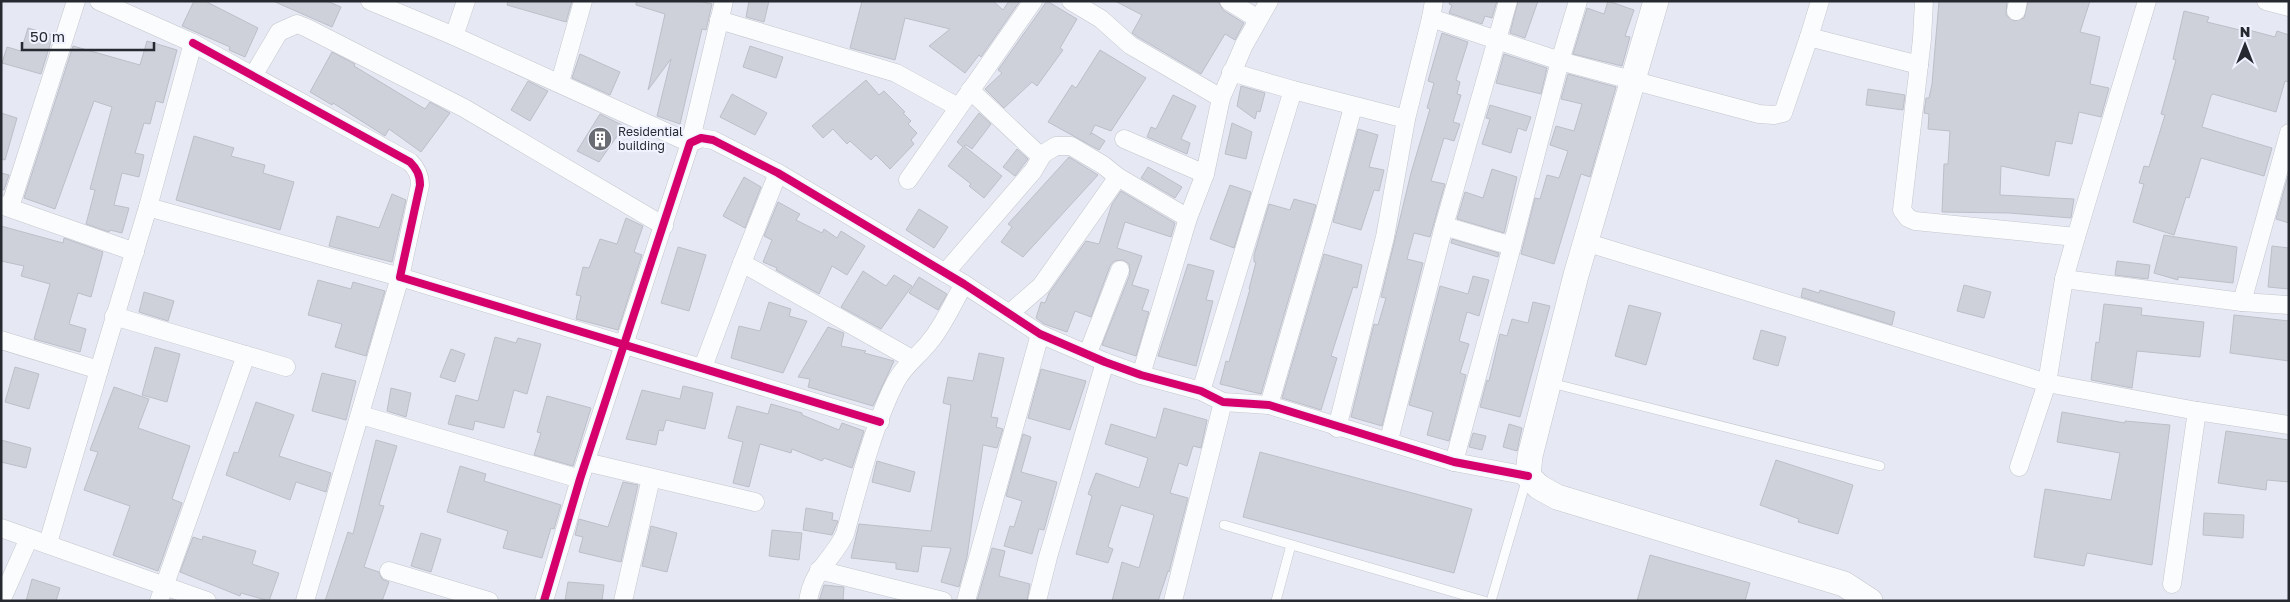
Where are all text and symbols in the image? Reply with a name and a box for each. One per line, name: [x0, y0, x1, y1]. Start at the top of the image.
scale bar: [22, 20, 155, 52]
north arrow: [2220, 20, 2270, 70]
text: N: [2240, 23, 2250, 40]
text: 50 m: [30, 27, 65, 45]
place label: Residential building: [618, 124, 683, 153]
building icon: Residential building: [587, 126, 613, 152]

